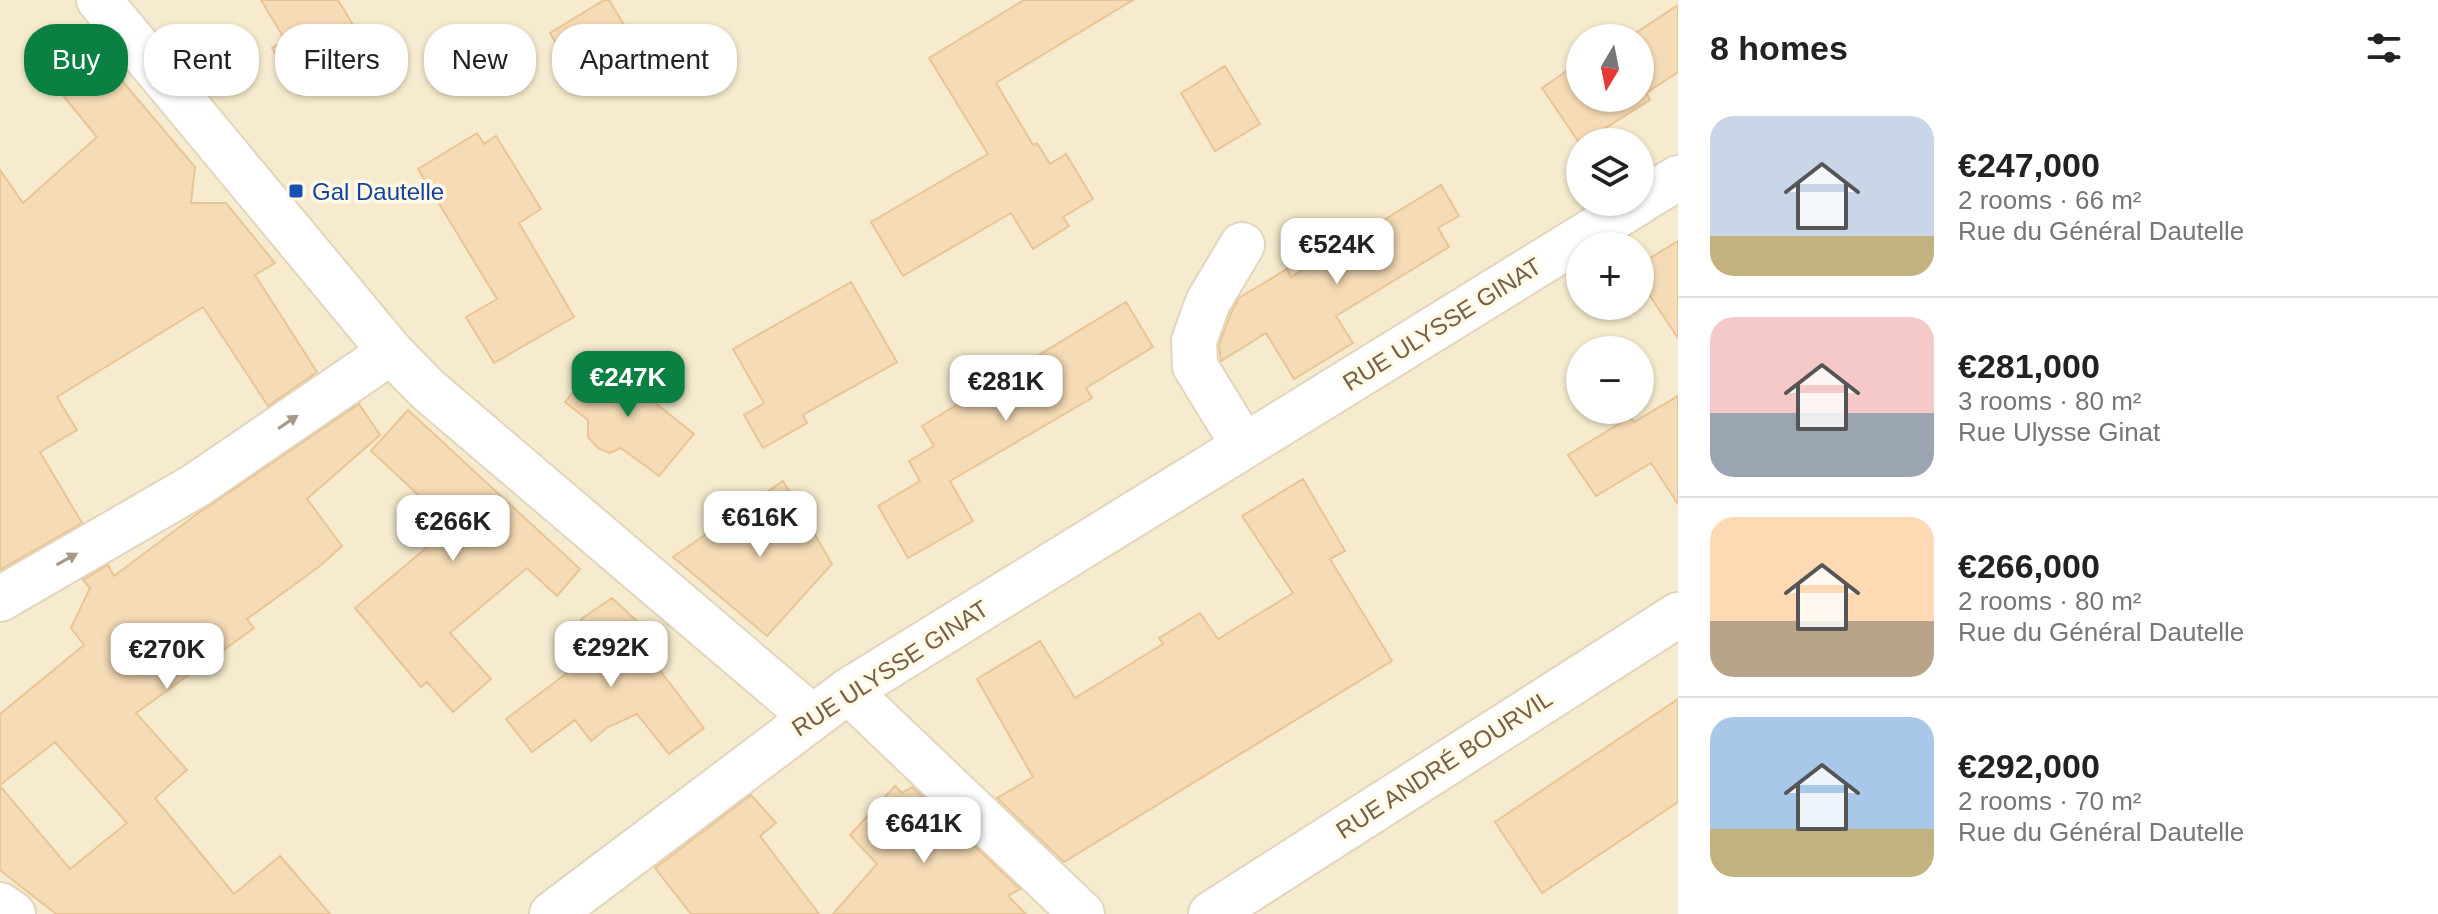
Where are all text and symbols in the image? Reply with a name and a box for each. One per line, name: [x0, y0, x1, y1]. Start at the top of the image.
chip: Buy: [24, 24, 128, 96]
chip: Rent: [144, 24, 259, 96]
chip: Filters: [275, 24, 408, 96]
chip: New: [424, 24, 536, 96]
chip: Apartment: [552, 24, 737, 96]
north arrow: [1566, 24, 1654, 112]
map controls: [1566, 24, 1654, 424]
icon: filters: [2362, 26, 2406, 70]
text: 8 homes: [1710, 29, 1848, 67]
button: layers: [1566, 128, 1654, 216]
text: €247,000: [1958, 146, 2100, 184]
icon: home: [1774, 148, 1870, 244]
place label: Gal Dautelle: [312, 178, 444, 205]
marker: Gal Dautelle: [287, 182, 305, 200]
text: 2 rooms · 66 m²: [1958, 185, 2142, 215]
text: Rue du Général Dautelle: [1958, 216, 2244, 246]
pin: €524K: [1281, 218, 1393, 286]
text: €524K: [1299, 229, 1375, 259]
button: +: [1566, 232, 1654, 320]
street label: RUE ULYSSE GINAT: [1338, 252, 1546, 396]
button: −: [1566, 336, 1654, 424]
text: €281,000: [1958, 347, 2100, 385]
icon: home: [1774, 349, 1870, 445]
pin: €247K: [572, 351, 684, 419]
pin: €281K: [950, 355, 1062, 423]
text: €247K: [590, 362, 666, 392]
text: €281K: [968, 366, 1044, 396]
text: 3 rooms · 80 m²: [1958, 386, 2142, 416]
one-way arrow: [278, 415, 299, 430]
text: Rue Ulysse Ginat: [1958, 417, 2160, 447]
pin: €616K: [704, 491, 816, 559]
pin: €266K: [397, 495, 509, 563]
text: €616K: [722, 502, 798, 532]
text: €266K: [415, 506, 491, 536]
text: €266,000: [1958, 547, 2100, 585]
icon: home: [1774, 549, 1870, 645]
one-way arrow: [56, 552, 78, 566]
text: 2 rooms · 80 m²: [1958, 586, 2142, 616]
street label: RUE ULYSSE GINAT: [787, 594, 993, 742]
text: Rue du Général Dautelle: [1958, 617, 2244, 647]
pin: €292K: [555, 621, 667, 689]
pin: €270K: [111, 623, 223, 691]
text: €292K: [573, 632, 649, 662]
text: €270K: [129, 634, 205, 664]
street label: RUE ANDRÉ BOURVIL: [1331, 684, 1557, 844]
text: €292,000: [1958, 747, 2100, 785]
icon: home: [1774, 749, 1870, 845]
text: 2 rooms · 70 m²: [1958, 786, 2142, 816]
pin: €641K: [868, 797, 980, 865]
text: €641K: [886, 808, 962, 838]
text: Rue du Général Dautelle: [1958, 817, 2244, 847]

